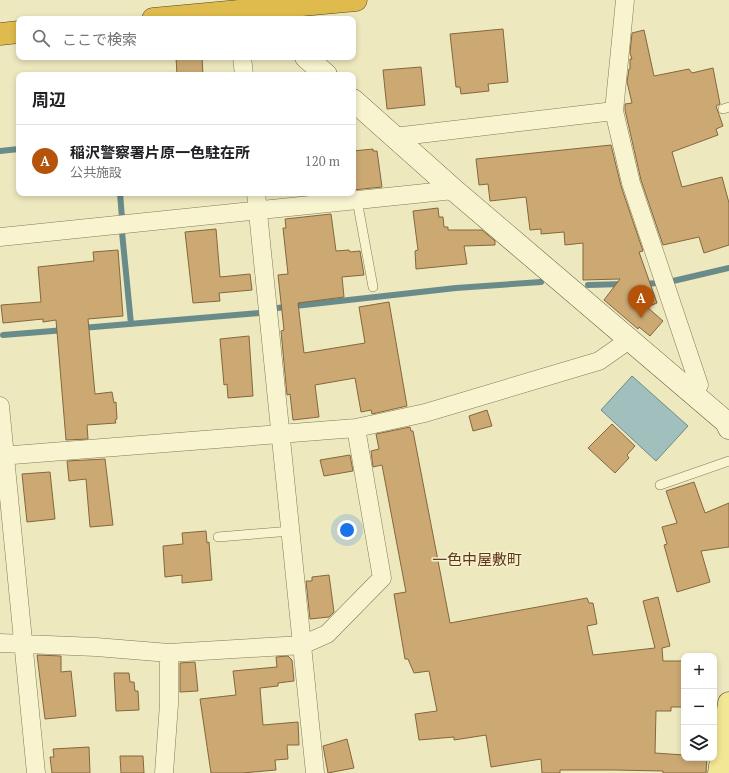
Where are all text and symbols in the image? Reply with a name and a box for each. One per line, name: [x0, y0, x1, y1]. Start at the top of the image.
search box: [16, 16, 356, 60]
icon: search: [30, 27, 52, 49]
text: ここで検索: [62, 29, 137, 49]
text: 周辺: [32, 88, 66, 111]
text: 稲沢警察署片原一色駐在所: [70, 142, 250, 162]
text: A: [40, 152, 50, 170]
text: 120 m: [305, 152, 340, 170]
text: 公共施設: [70, 163, 122, 181]
pin: A: [628, 285, 654, 318]
your location: [337, 520, 357, 540]
district label: 一色中屋敷町: [432, 549, 522, 569]
map controls: [681, 653, 717, 761]
button: +: [681, 653, 717, 689]
button: −: [681, 689, 717, 725]
button: layers: [681, 725, 717, 761]

